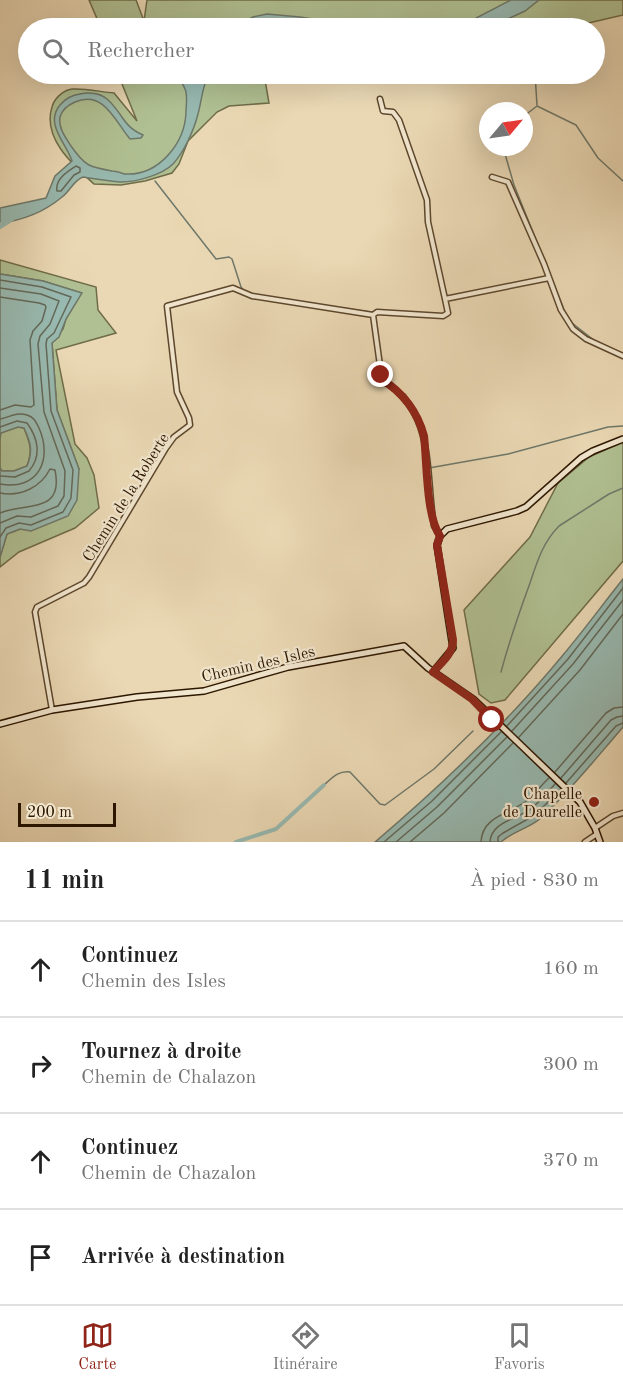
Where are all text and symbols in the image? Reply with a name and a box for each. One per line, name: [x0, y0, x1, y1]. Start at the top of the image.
search box: [18, 18, 605, 84]
icon: search: [39, 35, 72, 68]
text: Rechercher: [87, 40, 194, 62]
north arrow: [479, 102, 533, 156]
route end: [367, 361, 393, 387]
street label: Chemin de la Roberte: [81, 431, 173, 565]
street label: Chemin des Isles: [200, 644, 317, 686]
route start: [478, 706, 504, 732]
place label: Chapelle de Daurelle: [503, 787, 582, 821]
marker: Chapelle de Daurelle: [587, 795, 601, 809]
scale bar: [18, 800, 116, 828]
text: 200 m: [27, 805, 72, 821]
text: 11 min: [24, 868, 104, 894]
text: À pied · 830 m: [470, 871, 599, 891]
text: Continuez: [81, 945, 178, 967]
icon: ahead: [24, 953, 57, 986]
text: 160 m: [543, 959, 599, 979]
text: Chemin des Isles: [81, 972, 226, 992]
text: Tournez à droite: [81, 1041, 242, 1063]
icon: right: [24, 1049, 57, 1082]
text: 300 m: [543, 1055, 599, 1075]
text: Chemin de Chalazon: [81, 1068, 256, 1088]
text: Continuez: [81, 1137, 178, 1159]
icon: ahead: [24, 1145, 57, 1178]
text: 370 m: [543, 1151, 599, 1171]
text: Chemin de Chazalon: [81, 1164, 256, 1184]
icon: arrive: [24, 1241, 57, 1274]
text: Arrivée à destination: [81, 1246, 285, 1268]
tab: Carte: [78, 1319, 116, 1375]
tab: Itinéraire: [273, 1319, 338, 1375]
tab: Favoris: [494, 1319, 545, 1375]

